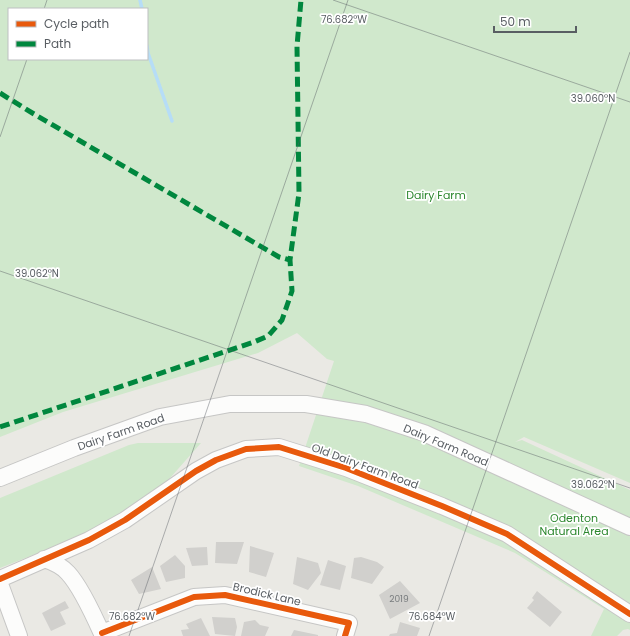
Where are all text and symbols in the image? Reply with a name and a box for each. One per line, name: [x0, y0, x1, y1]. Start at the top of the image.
legend: [8, 8, 148, 60]
scale bar: [494, 8, 576, 34]
text: 76.682°W: [321, 12, 367, 27]
text: 50 m: [500, 13, 531, 30]
text: Cycle path: [44, 15, 109, 32]
text: Path: [44, 35, 71, 52]
text: 39.060°N: [571, 91, 615, 106]
park label: Dairy Farm: [406, 187, 466, 203]
text: 39.062°N: [15, 266, 59, 281]
street label: Dairy Farm Road: [75, 410, 167, 454]
street label: Dairy Farm Road: [401, 420, 491, 470]
street label: Old Dairy Farm Road: [309, 439, 421, 493]
text: 39.062°N: [571, 477, 615, 492]
park label: Odenton Natural Area: [539, 510, 609, 539]
street label: Brodick Lane: [231, 578, 303, 610]
house number: 2019: [389, 593, 409, 605]
text: 76.682°W: [109, 609, 155, 624]
text: 76.684°W: [409, 609, 456, 624]

